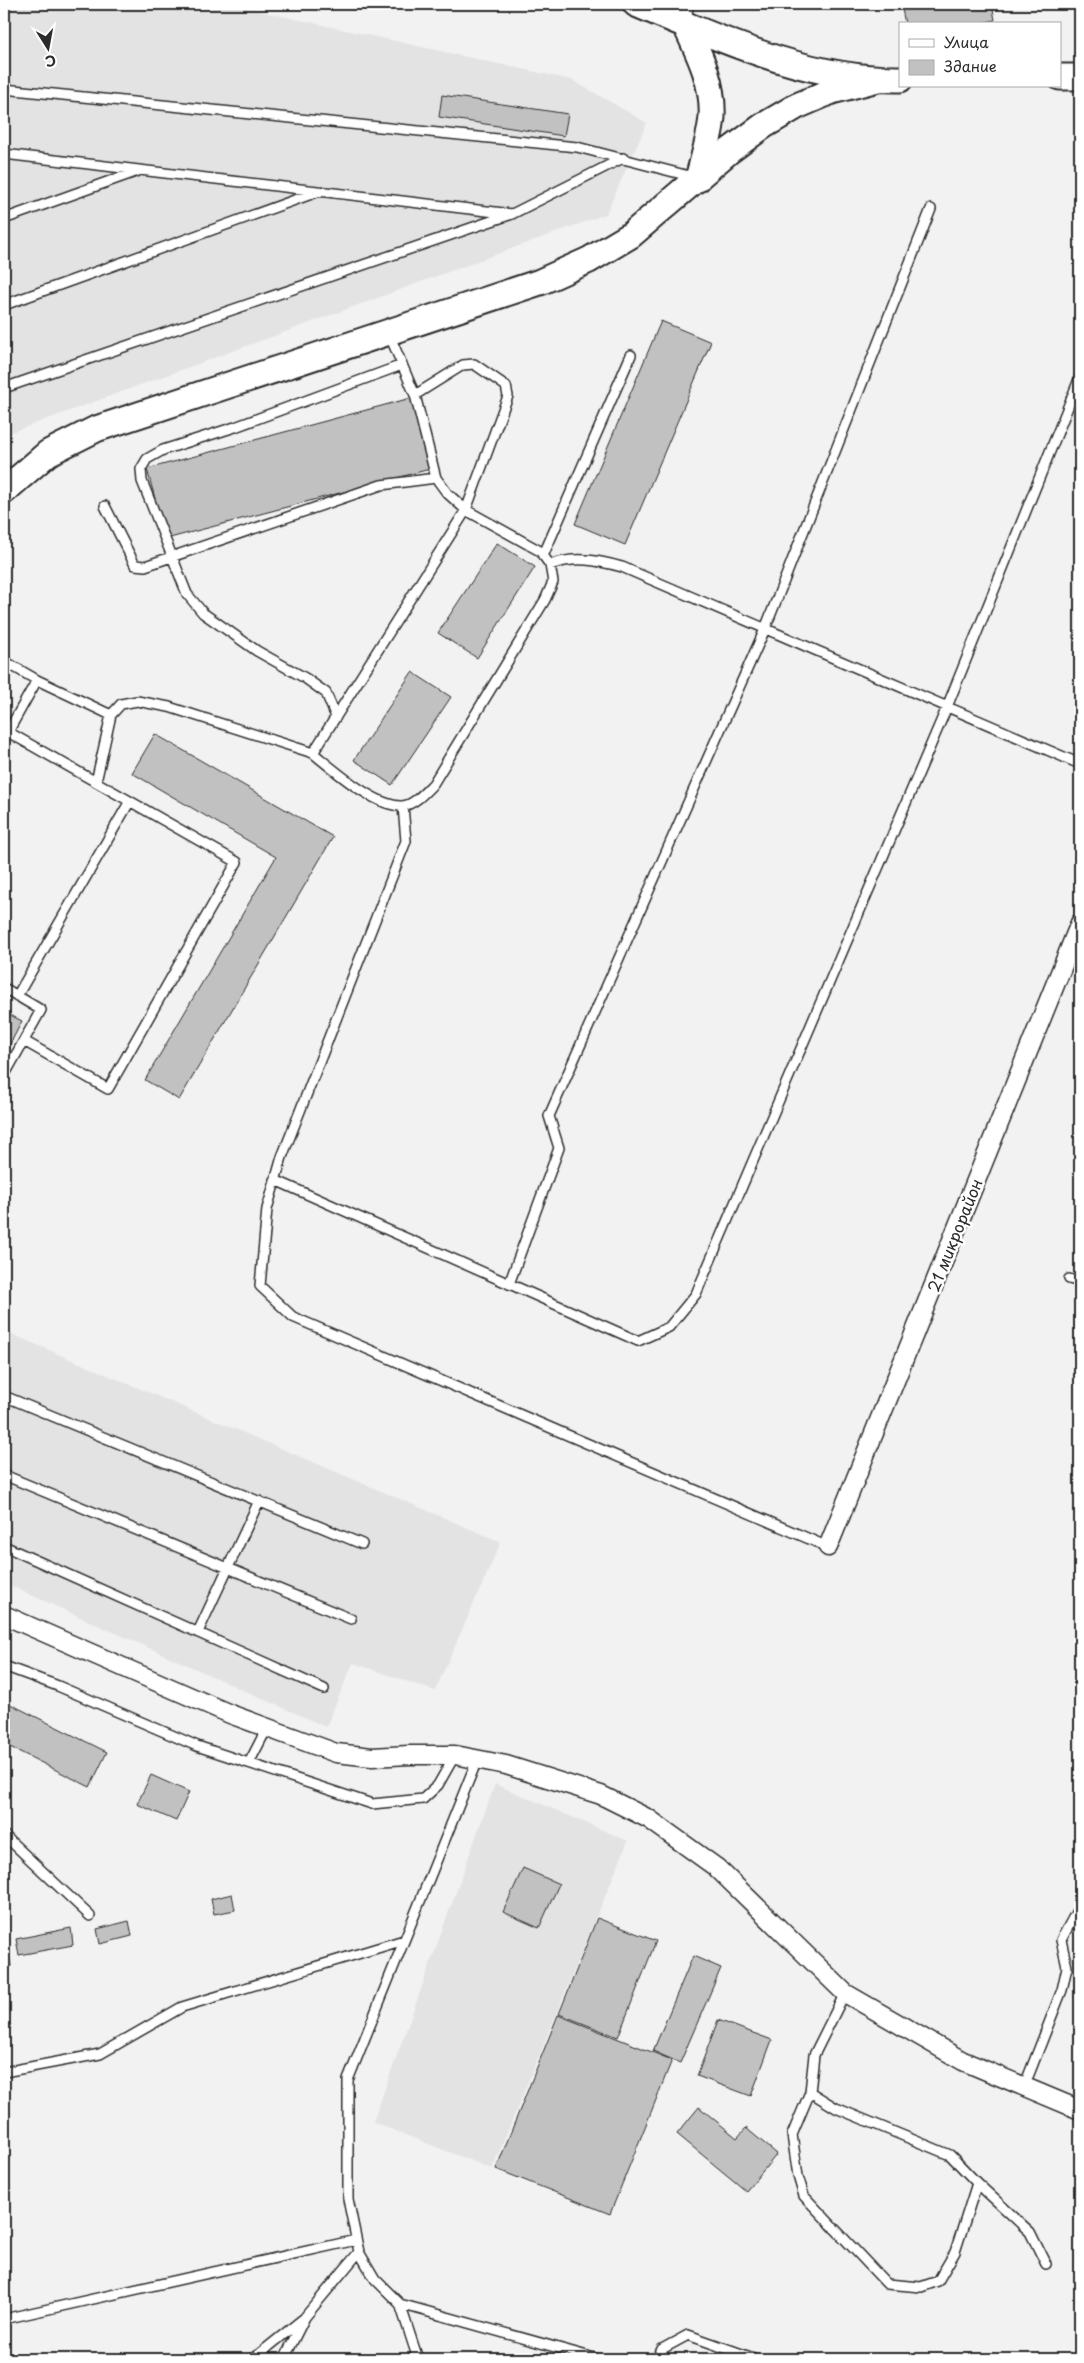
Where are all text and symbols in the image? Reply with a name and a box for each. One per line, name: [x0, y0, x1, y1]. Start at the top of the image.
north arrow: [22, 22, 72, 72]
legend: [899, 22, 1062, 88]
text: Улица: [944, 30, 989, 53]
text: С: [43, 50, 58, 73]
text: Здание: [944, 54, 997, 77]
street label: 21 микрорайон: [920, 1175, 988, 1295]

